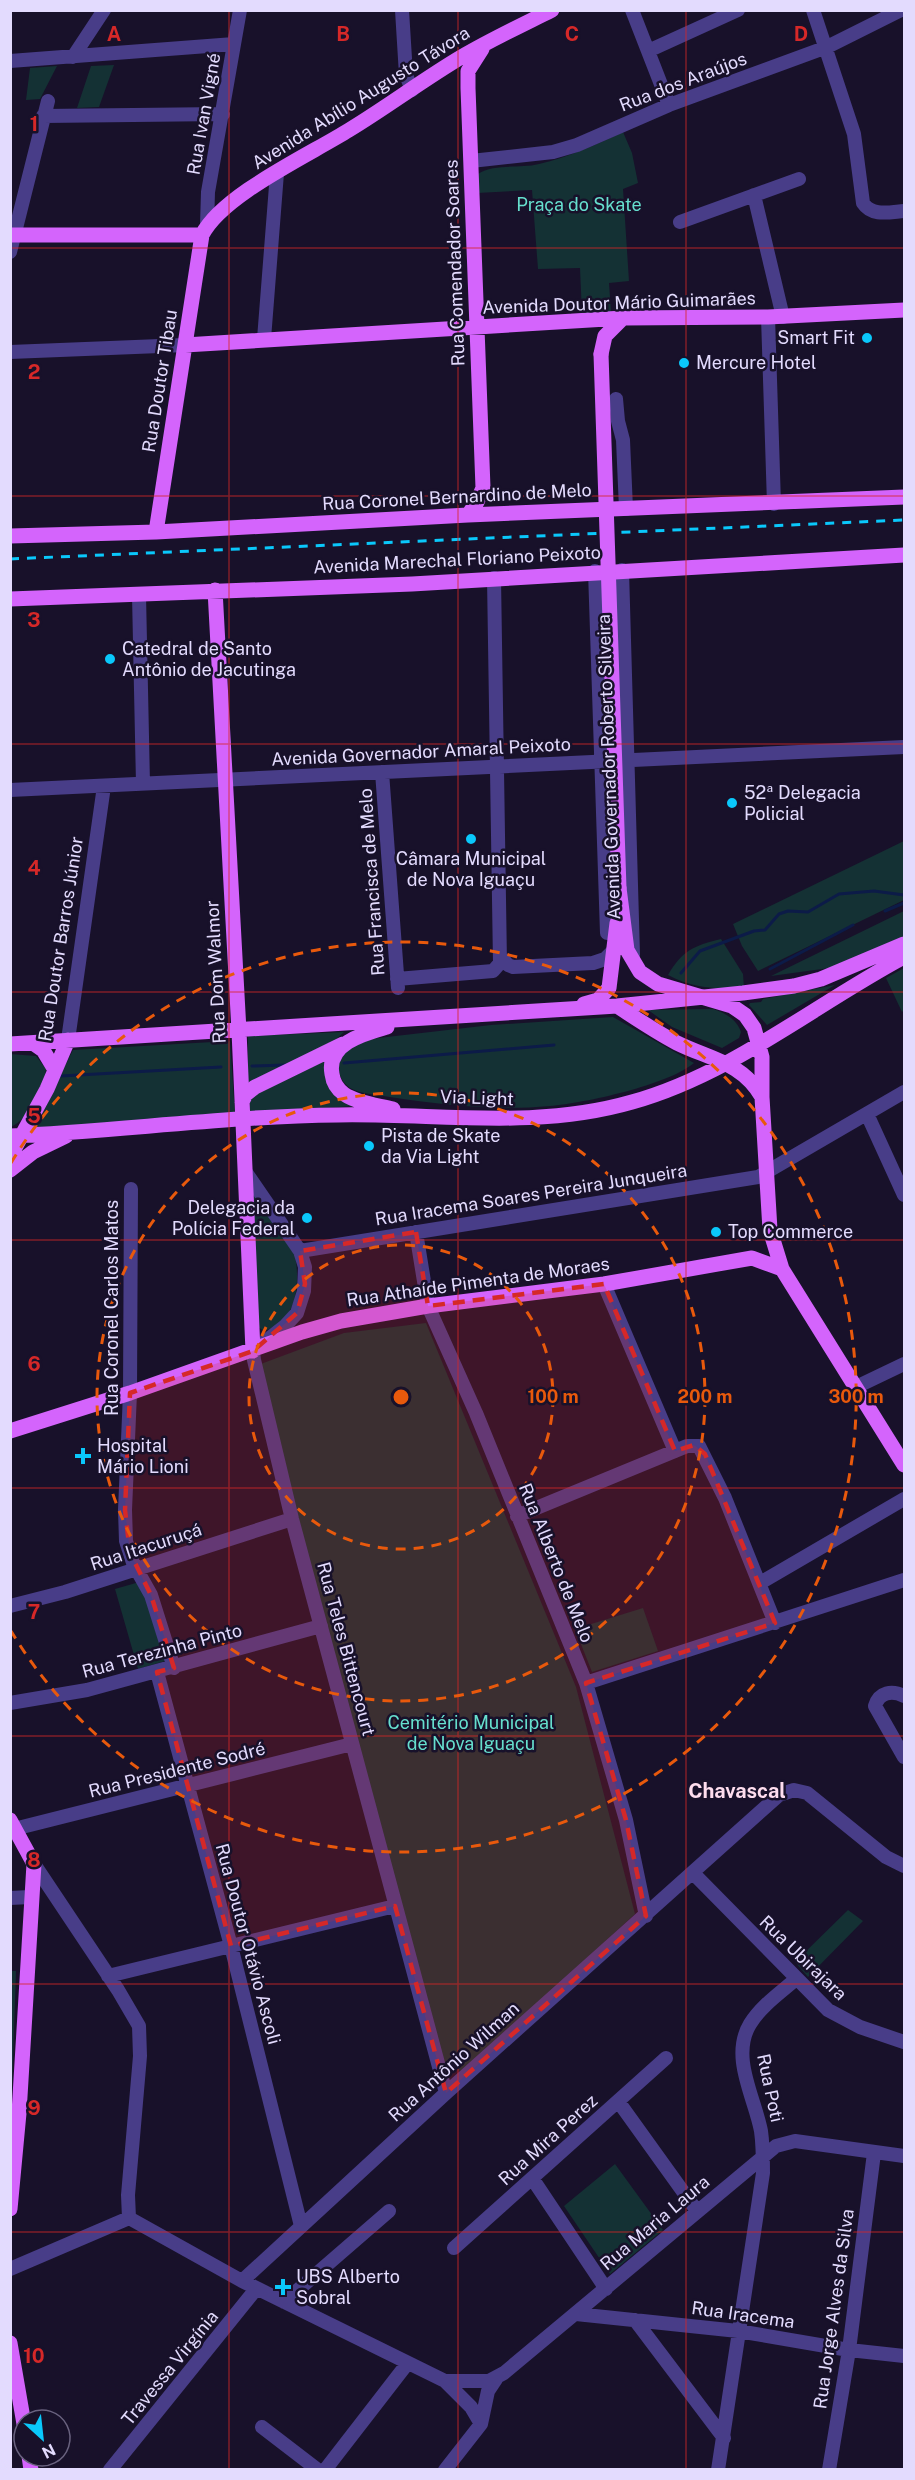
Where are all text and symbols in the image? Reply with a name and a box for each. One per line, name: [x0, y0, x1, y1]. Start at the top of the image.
text: A: [107, 22, 121, 46]
street label: Avenida Abílio Augusto Távora: [248, 22, 473, 173]
text: B: [336, 22, 350, 46]
text: C: [565, 22, 579, 46]
text: D: [794, 22, 808, 46]
street label: Rua dos Araújos: [616, 48, 749, 115]
street label: Rua Ivan Vigné: [182, 51, 225, 176]
text: 1: [30, 112, 38, 136]
street label: Rua Comendador Soares: [440, 159, 469, 367]
park label: Praça do Skate: [516, 194, 642, 215]
street label: Avenida Doutor Mário Guimarães: [482, 287, 756, 318]
street label: Rua Doutor Tibau: [138, 308, 181, 454]
place label: Smart Fit: [777, 327, 855, 348]
marker: Smart Fit: [860, 331, 874, 345]
place label: Mercure Hotel: [696, 352, 816, 373]
marker: Mercure Hotel: [677, 356, 691, 370]
text: 2: [28, 360, 40, 384]
street label: Rua Coronel Bernardino de Melo: [322, 479, 592, 514]
street label: Avenida Marechal Floriano Peixoto: [313, 541, 601, 578]
text: 3: [27, 608, 41, 632]
street label: Avenida Governador Roberto Silveira: [593, 614, 624, 920]
place label: Catedral de Santo Antônio de Jacutinga: [122, 638, 296, 680]
marker: Catedral de Santo Antônio de Jacutinga: [103, 652, 117, 666]
street label: Avenida Governador Amaral Peixoto: [271, 733, 571, 770]
place label: 52ª Delegacia Policial: [744, 782, 861, 824]
street label: Rua Francisca de Melo: [354, 788, 389, 976]
marker: 52ª Delegacia Policial: [725, 796, 739, 810]
marker: Câmara Municipal de Nova Iguaçu: [464, 832, 478, 846]
street label: Rua Doutor Barros Júnior: [34, 835, 87, 1043]
place label: Câmara Municipal de Nova Iguaçu: [396, 848, 546, 890]
text: 4: [27, 856, 41, 880]
street label: Rua Dom Walmor: [201, 900, 230, 1044]
street label: Via Light: [440, 1086, 514, 1109]
text: 5: [27, 1104, 41, 1128]
place label: Pista de Skate da Via Light: [381, 1125, 501, 1167]
marker: Pista de Skate da Via Light: [362, 1139, 376, 1153]
street label: Rua Iracema Soares Pereira Junqueira: [373, 1159, 688, 1230]
place label: Delegacia da Polícia Federal: [172, 1197, 295, 1239]
street label: Rua Coronel Carlos Matos: [101, 1200, 122, 1416]
marker: Delegacia da Polícia Federal: [300, 1211, 314, 1225]
place label: Top Commerce: [728, 1221, 853, 1242]
marker: Top Commerce: [709, 1225, 723, 1239]
street label: Rua Athaíde Pimenta de Moraes: [345, 1253, 611, 1310]
text: 6: [27, 1352, 41, 1376]
text: 100 m: [527, 1386, 579, 1407]
text: 200 m: [678, 1386, 732, 1407]
text: 300 m: [828, 1386, 884, 1407]
centre of rings: [391, 1387, 411, 1407]
place label: Hospital Mário Lioni: [97, 1435, 189, 1477]
marker: Hospital Mário Lioni: [74, 1447, 92, 1465]
street label: Rua Alberto de Melo: [515, 1480, 598, 1646]
street label: Rua Itacuruçá: [87, 1519, 204, 1574]
street label: Rua Teles Bittencourt: [313, 1560, 380, 1738]
text: 7: [28, 1600, 40, 1624]
street label: Rua Terezinha Pinto: [80, 1619, 244, 1682]
park label: Cemitério Municipal de Nova Iguaçu: [387, 1712, 555, 1754]
street label: Rua Presidente Sodré: [86, 1737, 267, 1802]
district label: Chavascal: [688, 1779, 786, 1803]
street label: Rua Doutor Otávio Ascoli: [212, 1841, 285, 2047]
text: 8: [27, 1848, 41, 1872]
street label: Rua Ubirajara: [756, 1911, 851, 2004]
street label: Rua Antônio Wilman: [384, 1997, 523, 2126]
street label: Rua Poti: [753, 2052, 788, 2124]
street label: Rua Mira Perez: [494, 2090, 601, 2189]
text: 9: [27, 2096, 41, 2120]
street label: Rua Maria Laura: [596, 2171, 713, 2274]
street label: Rua Jorge Alves da Silva: [809, 2208, 858, 2410]
place label: UBS Alberto Sobral: [296, 2266, 400, 2308]
marker: UBS Alberto Sobral: [274, 2278, 292, 2296]
street label: Rua Iracema: [690, 2297, 796, 2332]
street label: Travessa Virgínia: [117, 2306, 222, 2429]
text: 10: [23, 2344, 45, 2368]
north arrow: [12, 2408, 72, 2468]
text: N: [39, 2440, 58, 2462]

